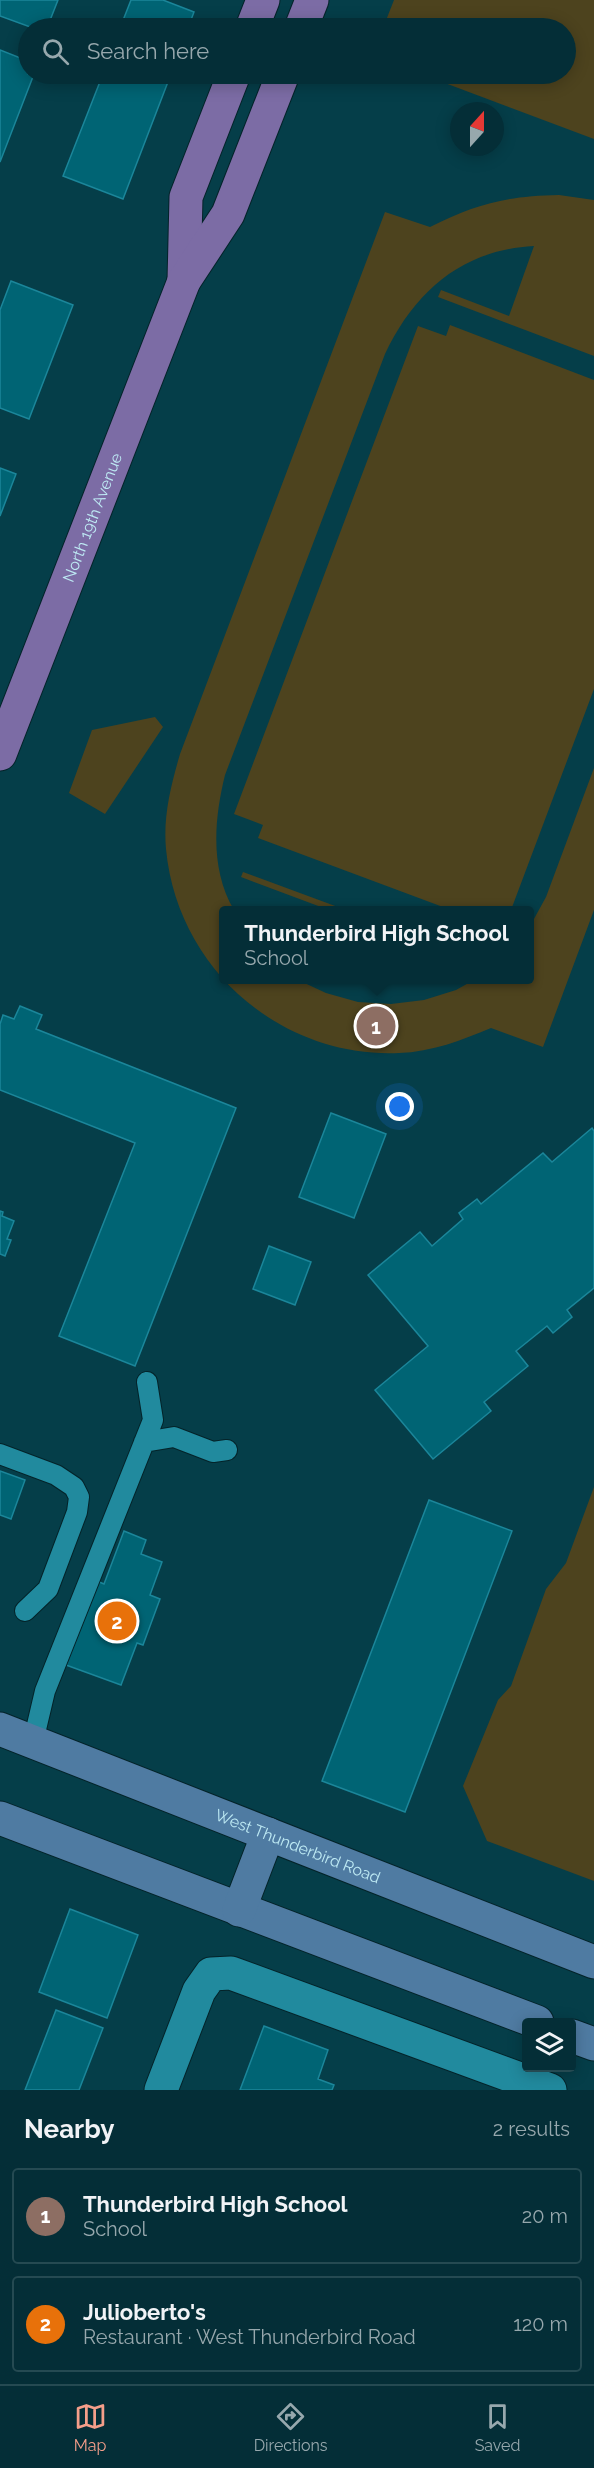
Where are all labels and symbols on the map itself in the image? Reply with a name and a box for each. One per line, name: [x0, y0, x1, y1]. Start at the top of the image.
north arrow: [450, 102, 504, 156]
street label: North 19th Avenue: [59, 450, 126, 585]
pin: 1: [356, 1004, 395, 1048]
your location: [385, 1092, 414, 1121]
pin: 2: [98, 1598, 136, 1644]
street label: West Thunderbird Road: [212, 1805, 383, 1887]

